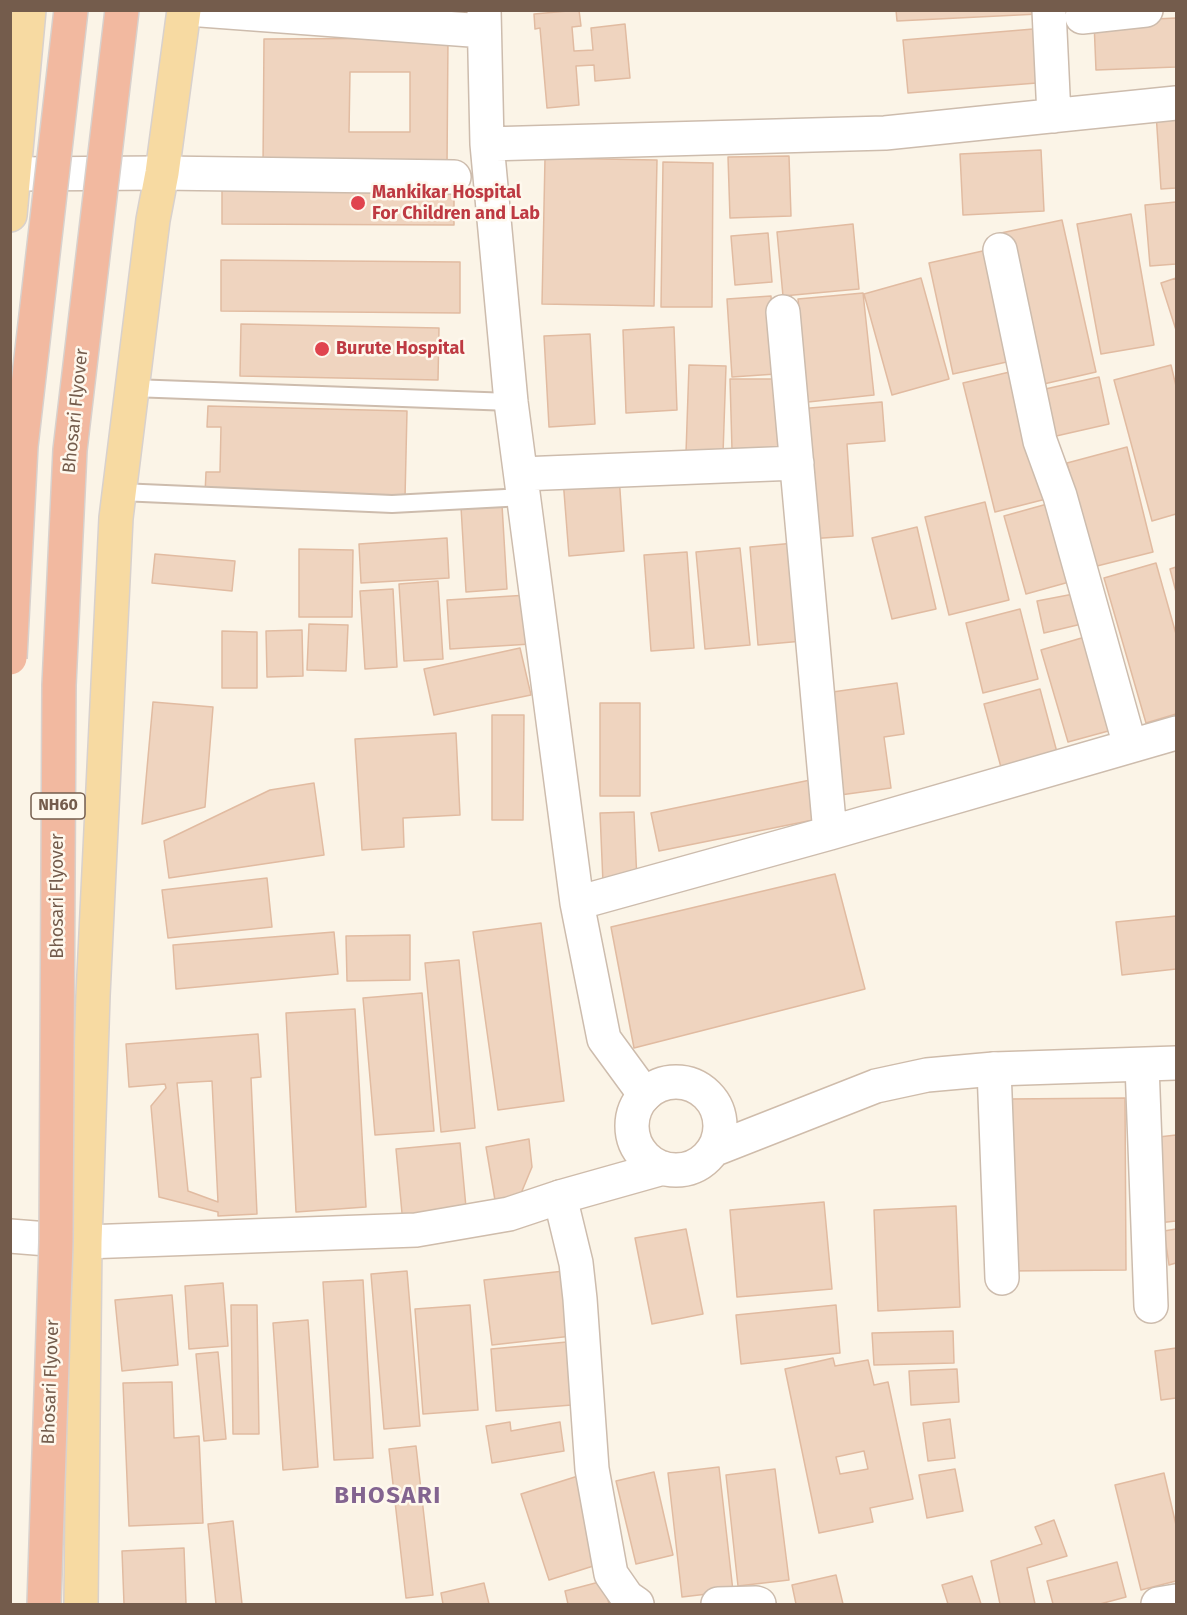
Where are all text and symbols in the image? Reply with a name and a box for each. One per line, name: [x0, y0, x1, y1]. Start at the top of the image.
place label: Mankikar Hospital For Children and Lab: [372, 182, 540, 224]
marker: Mankikar Hospital For Children and Lab: [349, 194, 367, 212]
place label: Burute Hospital: [336, 338, 465, 360]
marker: Burute Hospital: [313, 340, 331, 358]
street label: Bhosari Flyover: [59, 348, 93, 474]
road number: NH60: [31, 793, 85, 819]
street label: Bhosari Flyover: [47, 833, 69, 959]
street label: Bhosari Flyover: [38, 1319, 64, 1445]
district label: BHOSARI: [334, 1482, 442, 1510]

